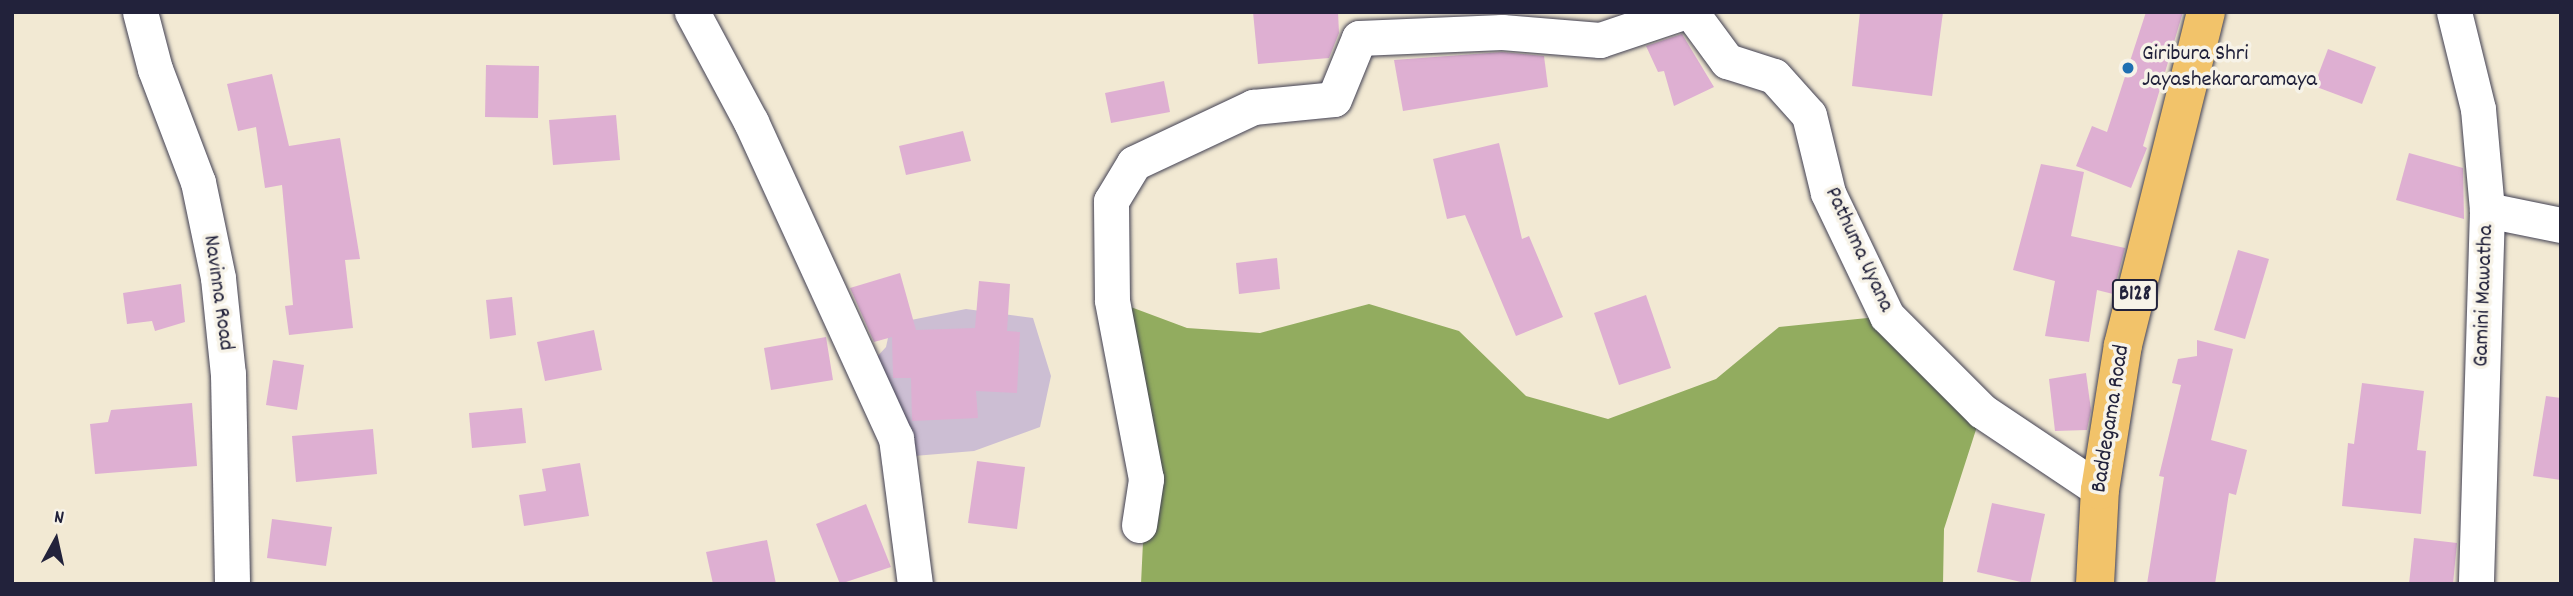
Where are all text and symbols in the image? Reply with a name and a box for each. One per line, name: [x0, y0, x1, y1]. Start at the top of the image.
place label: Giribura Shri Jayashekararamaya: [2142, 41, 2317, 95]
marker: Giribura Shri Jayashekararamaya: [2120, 60, 2136, 76]
street label: Pathuma Uyana: [1817, 183, 1899, 317]
street label: Gamini Mawatha: [2469, 224, 2501, 368]
street label: Navinna Road: [195, 234, 239, 352]
road number: B128: [2110, 278, 2160, 312]
street label: Baddegama Road: [2087, 343, 2137, 495]
north arrow: [21, 505, 91, 575]
text: N: [52, 505, 66, 533]

